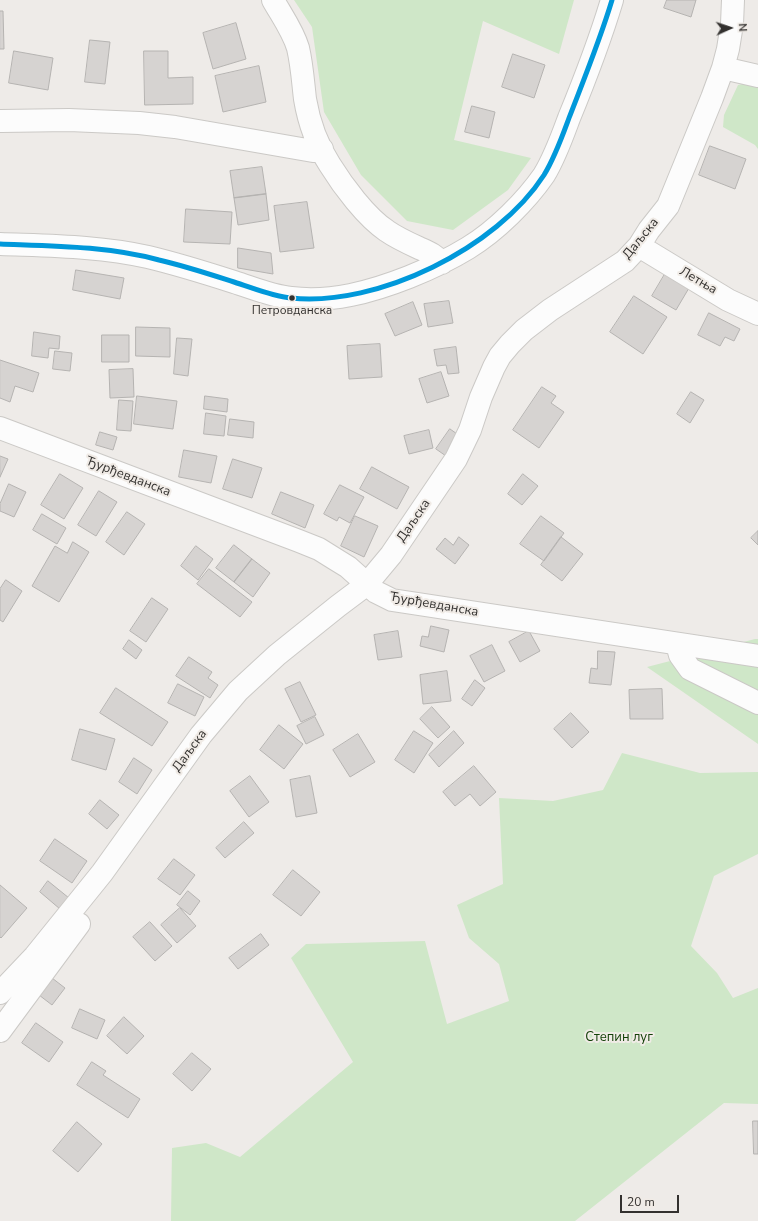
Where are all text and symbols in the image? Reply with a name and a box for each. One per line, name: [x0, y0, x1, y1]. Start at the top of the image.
north arrow: [710, 8, 750, 48]
text: N: [735, 23, 750, 32]
street label: Даљска: [620, 215, 662, 263]
street label: Летња: [676, 264, 720, 298]
marker: Петровданска: [287, 293, 297, 303]
place label: Петровданска: [252, 304, 332, 318]
street label: Ђурђевданска: [83, 454, 173, 500]
street label: Даљска: [394, 497, 434, 545]
street label: Ђурђевданска: [389, 590, 479, 620]
street label: Даљска: [169, 727, 211, 775]
park label: Степин луг: [585, 1030, 653, 1046]
scale bar: [622, 1187, 681, 1213]
text: 20 m: [627, 1194, 655, 1210]

